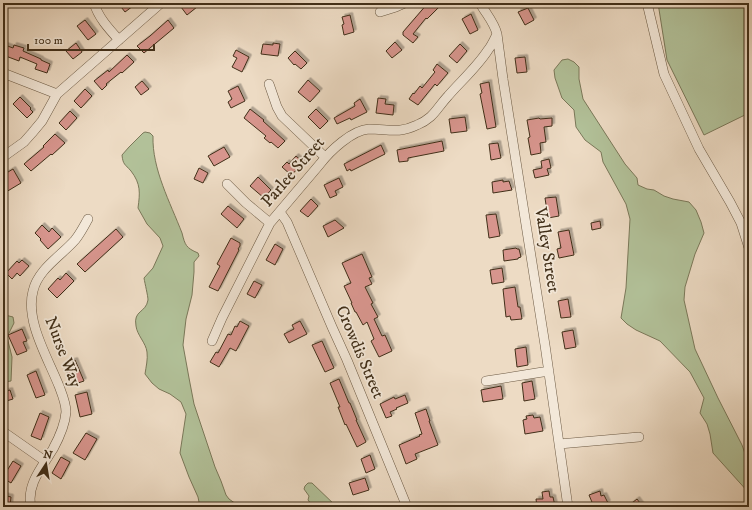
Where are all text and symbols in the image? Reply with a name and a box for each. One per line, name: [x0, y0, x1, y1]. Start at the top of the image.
scale bar: [28, 26, 154, 52]
text: 100 m: [34, 33, 63, 48]
street label: Parlee Street: [256, 132, 330, 212]
street label: Valley Street: [529, 205, 565, 295]
street label: Crowdis Street: [331, 302, 390, 402]
street label: Nurse Way: [39, 313, 87, 391]
north arrow: [26, 444, 66, 484]
text: N: [42, 447, 54, 463]

